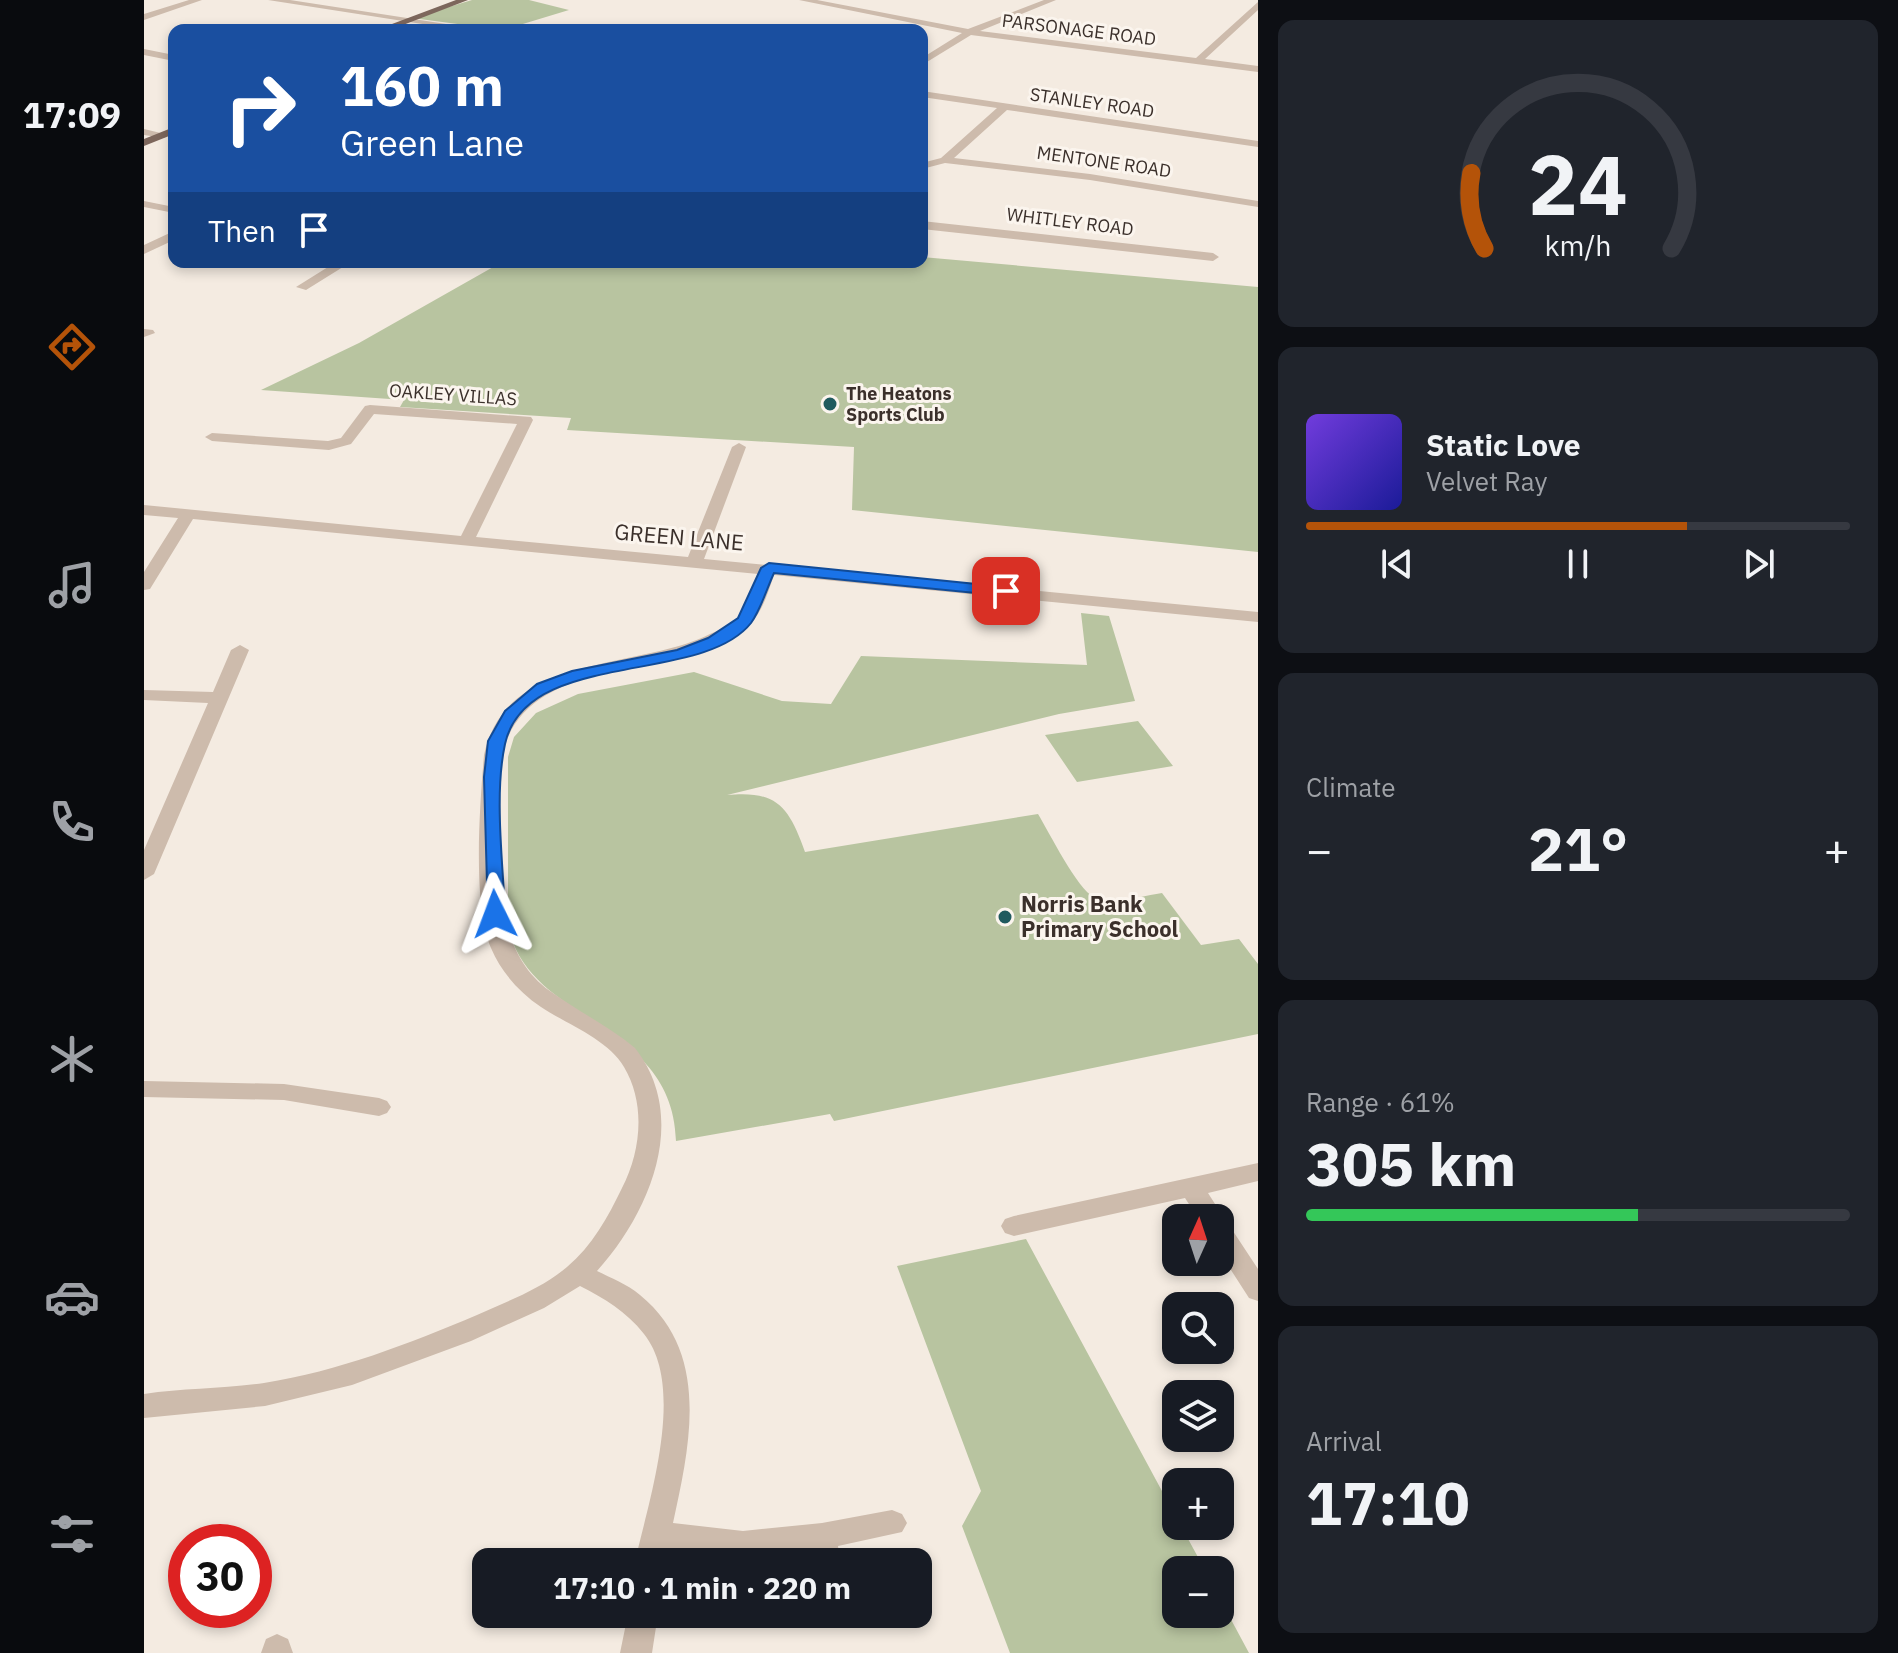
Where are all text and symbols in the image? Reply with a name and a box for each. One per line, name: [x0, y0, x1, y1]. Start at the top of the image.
street label: PARSONAGE ROAD: [1001, 9, 1157, 50]
text: 160 m: [340, 49, 504, 121]
icon: right: [208, 56, 312, 160]
street label: STANLEY ROAD: [1029, 82, 1156, 123]
text: 17:09: [23, 91, 121, 138]
text: Green Lane: [340, 119, 524, 166]
text: 24: [1528, 130, 1628, 238]
street label: MENTONE ROAD: [1035, 141, 1173, 182]
street label: WHITLEY ROAD: [1005, 202, 1135, 241]
icon: arrive: [292, 208, 336, 252]
text: Then: [208, 211, 276, 250]
text: km/h: [1544, 227, 1612, 264]
icon: directions: [44, 319, 100, 375]
street label: OAKLEY VILLAS: [388, 379, 518, 410]
place label: The Heatons Sports Club: [846, 382, 952, 426]
marker: The Heatons Sports Club: [821, 395, 839, 413]
text: Static Love: [1426, 425, 1581, 464]
text: Velvet Ray: [1426, 464, 1547, 498]
street label: GREEN LANE: [613, 516, 745, 557]
icon: previous: [1375, 542, 1419, 586]
icon: pause: [1556, 542, 1600, 586]
icon: next: [1737, 542, 1781, 586]
icon: music: [44, 557, 100, 613]
pin: [972, 557, 1040, 625]
icon: arrive: [984, 569, 1028, 613]
text: Climate: [1306, 770, 1396, 804]
icon: phone: [44, 794, 100, 850]
text: 21°: [1528, 809, 1628, 888]
text: −: [1306, 821, 1332, 878]
text: +: [1824, 821, 1850, 878]
position arrow: [453, 872, 537, 956]
place label: Norris Bank Primary School: [1021, 889, 1179, 943]
marker: Norris Bank Primary School: [996, 908, 1014, 926]
icon: climate: [44, 1031, 100, 1087]
text: Range · 61%: [1306, 1085, 1455, 1119]
text: 305 km: [1306, 1124, 1516, 1203]
north arrow: [1162, 1204, 1234, 1276]
map controls: [1162, 1204, 1234, 1628]
icon: car: [44, 1269, 100, 1325]
button: search: [1162, 1292, 1234, 1364]
button: layers: [1162, 1380, 1234, 1452]
text: Arrival: [1306, 1424, 1382, 1458]
text: 17:10: [1306, 1463, 1470, 1542]
button: +: [1162, 1468, 1234, 1540]
icon: filters: [44, 1506, 100, 1562]
speed limit sign: 30: [168, 1524, 272, 1628]
button: −: [1162, 1556, 1234, 1628]
text: 17:10 · 1 min · 220 m: [553, 1568, 851, 1607]

